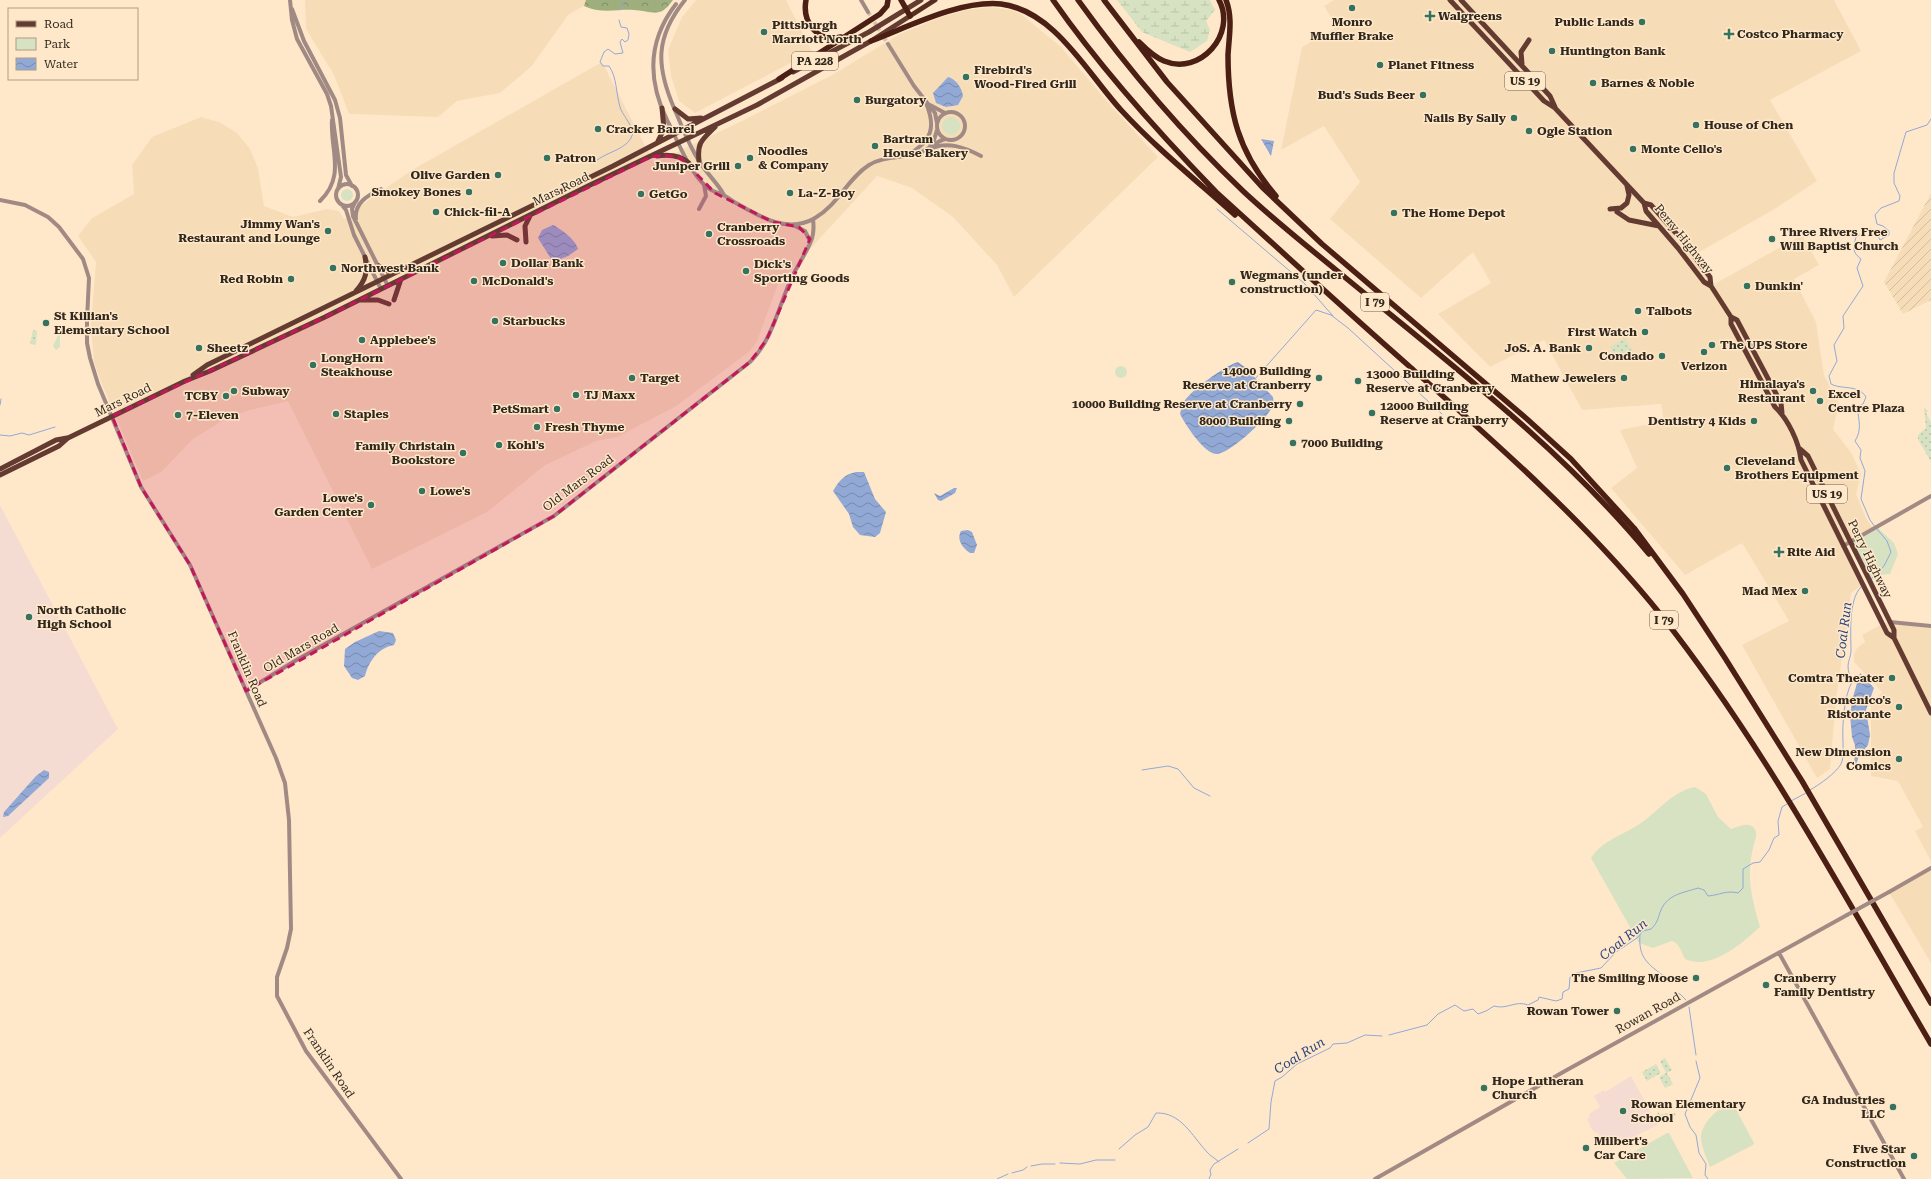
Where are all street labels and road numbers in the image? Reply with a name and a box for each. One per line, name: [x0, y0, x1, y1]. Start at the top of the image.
road number: PA 228: [792, 52, 838, 70]
road number: US 19: [1505, 72, 1545, 90]
street label: Mars Road: [531, 169, 592, 209]
street label: Perry Highway: [1652, 201, 1717, 277]
road number: I 79: [1361, 293, 1389, 311]
street label: Mars Road: [93, 380, 154, 420]
street label: Old Mars Road: [540, 452, 616, 514]
road number: US 19: [1807, 485, 1847, 503]
street label: Perry Highway: [1845, 517, 1895, 601]
road number: I 79: [1650, 611, 1678, 629]
street label: Old Mars Road: [261, 621, 342, 675]
street label: Franklin Road: [225, 629, 269, 709]
street label: Rowan Road: [1613, 989, 1683, 1037]
street label: Franklin Road: [301, 1025, 358, 1101]

